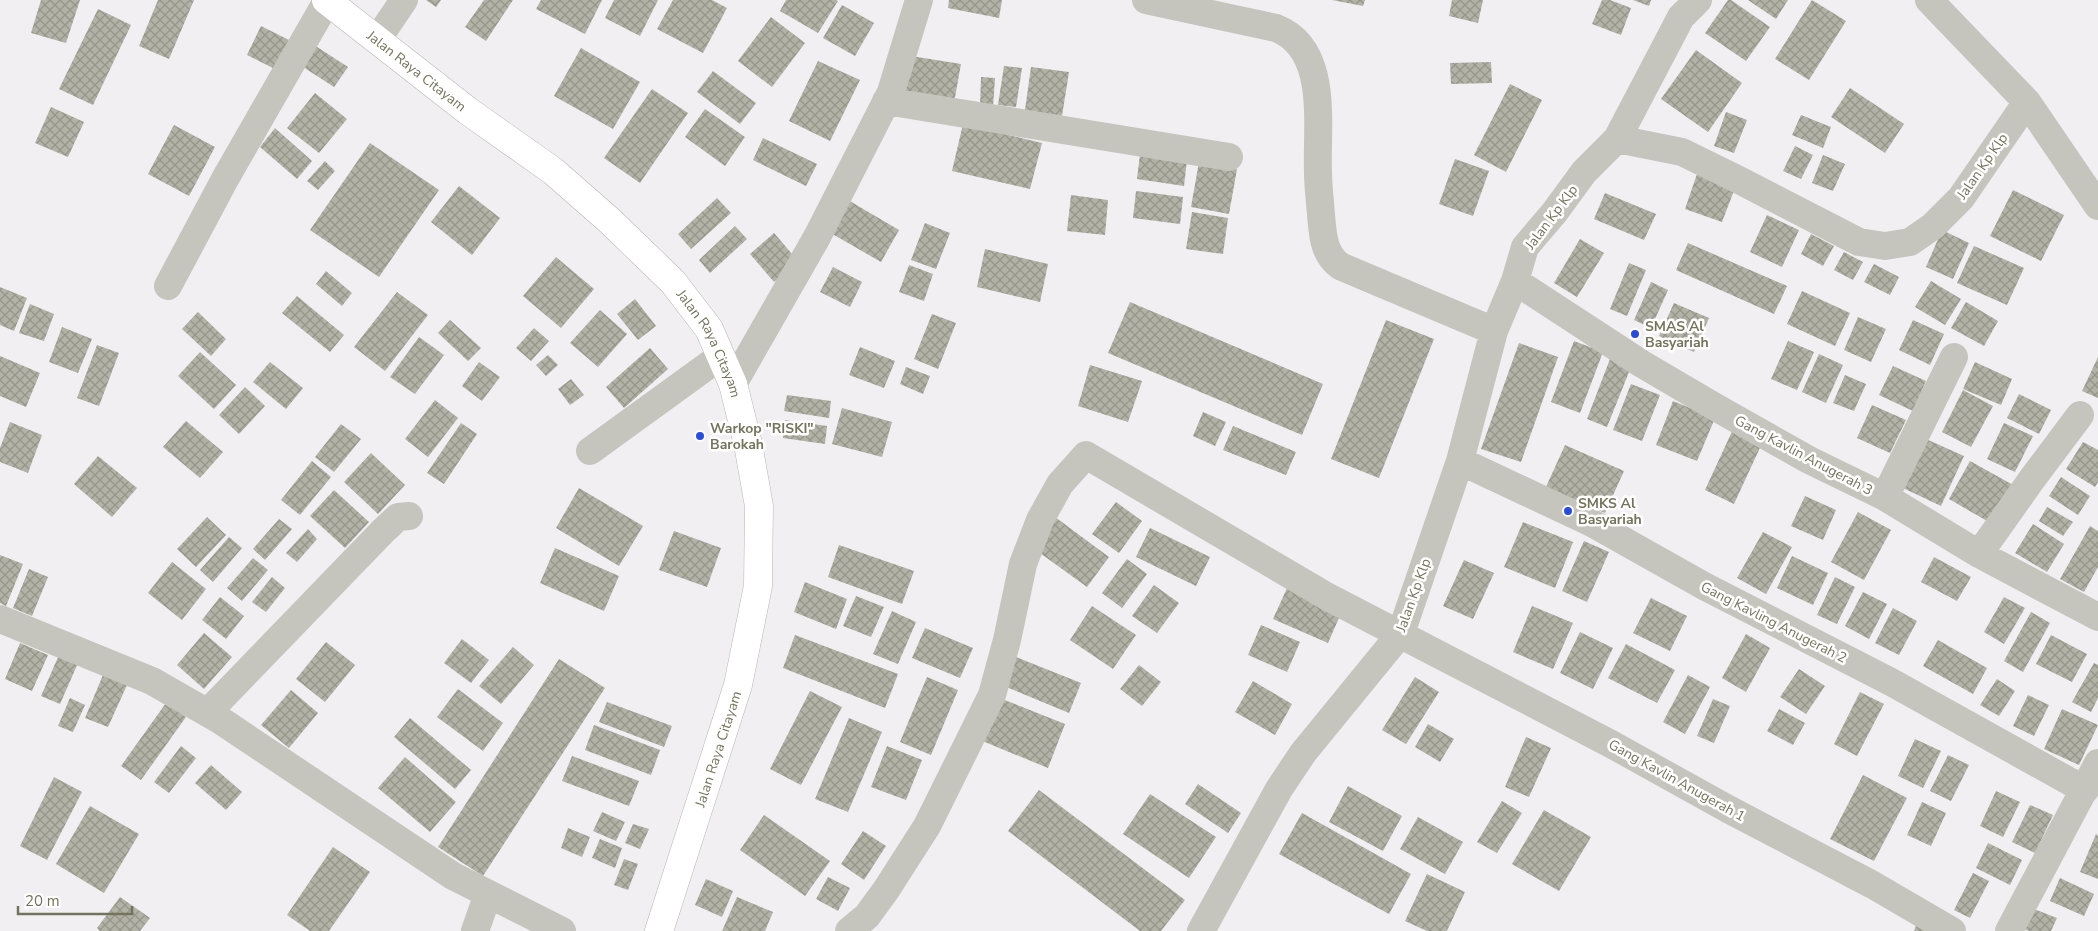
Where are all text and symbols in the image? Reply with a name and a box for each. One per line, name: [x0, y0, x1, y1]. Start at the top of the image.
street label: Jalan Raya Citayam: [362, 26, 470, 116]
street label: Jalan Kp Klp: [1952, 129, 2012, 204]
street label: Jalan Kp Klp: [1520, 181, 1582, 254]
street label: Jalan Raya Citayam: [671, 285, 745, 400]
place label: SMAS Al Basyariah: [1645, 317, 1709, 352]
marker: SMAS Al Basyariah: [1629, 328, 1641, 340]
street label: Gang Kavlin Anugerah 3: [1732, 411, 1876, 500]
place label: Warkop "RISKI" Barokah: [710, 419, 814, 454]
marker: Warkop "RISKI" Barokah: [694, 430, 706, 442]
place label: SMKS Al Basyariah: [1578, 494, 1642, 529]
marker: SMKS Al Basyariah: [1562, 505, 1574, 517]
street label: Jalan Kp Klp: [1391, 556, 1436, 635]
street label: Gang Kavling Anugerah 2: [1697, 577, 1850, 668]
street label: Jalan Raya Citayam: [690, 689, 746, 811]
street label: Gang Kavlin Anugerah 1: [1605, 735, 1749, 826]
scale bar: [18, 884, 131, 916]
text: 20 m: [25, 891, 60, 911]

